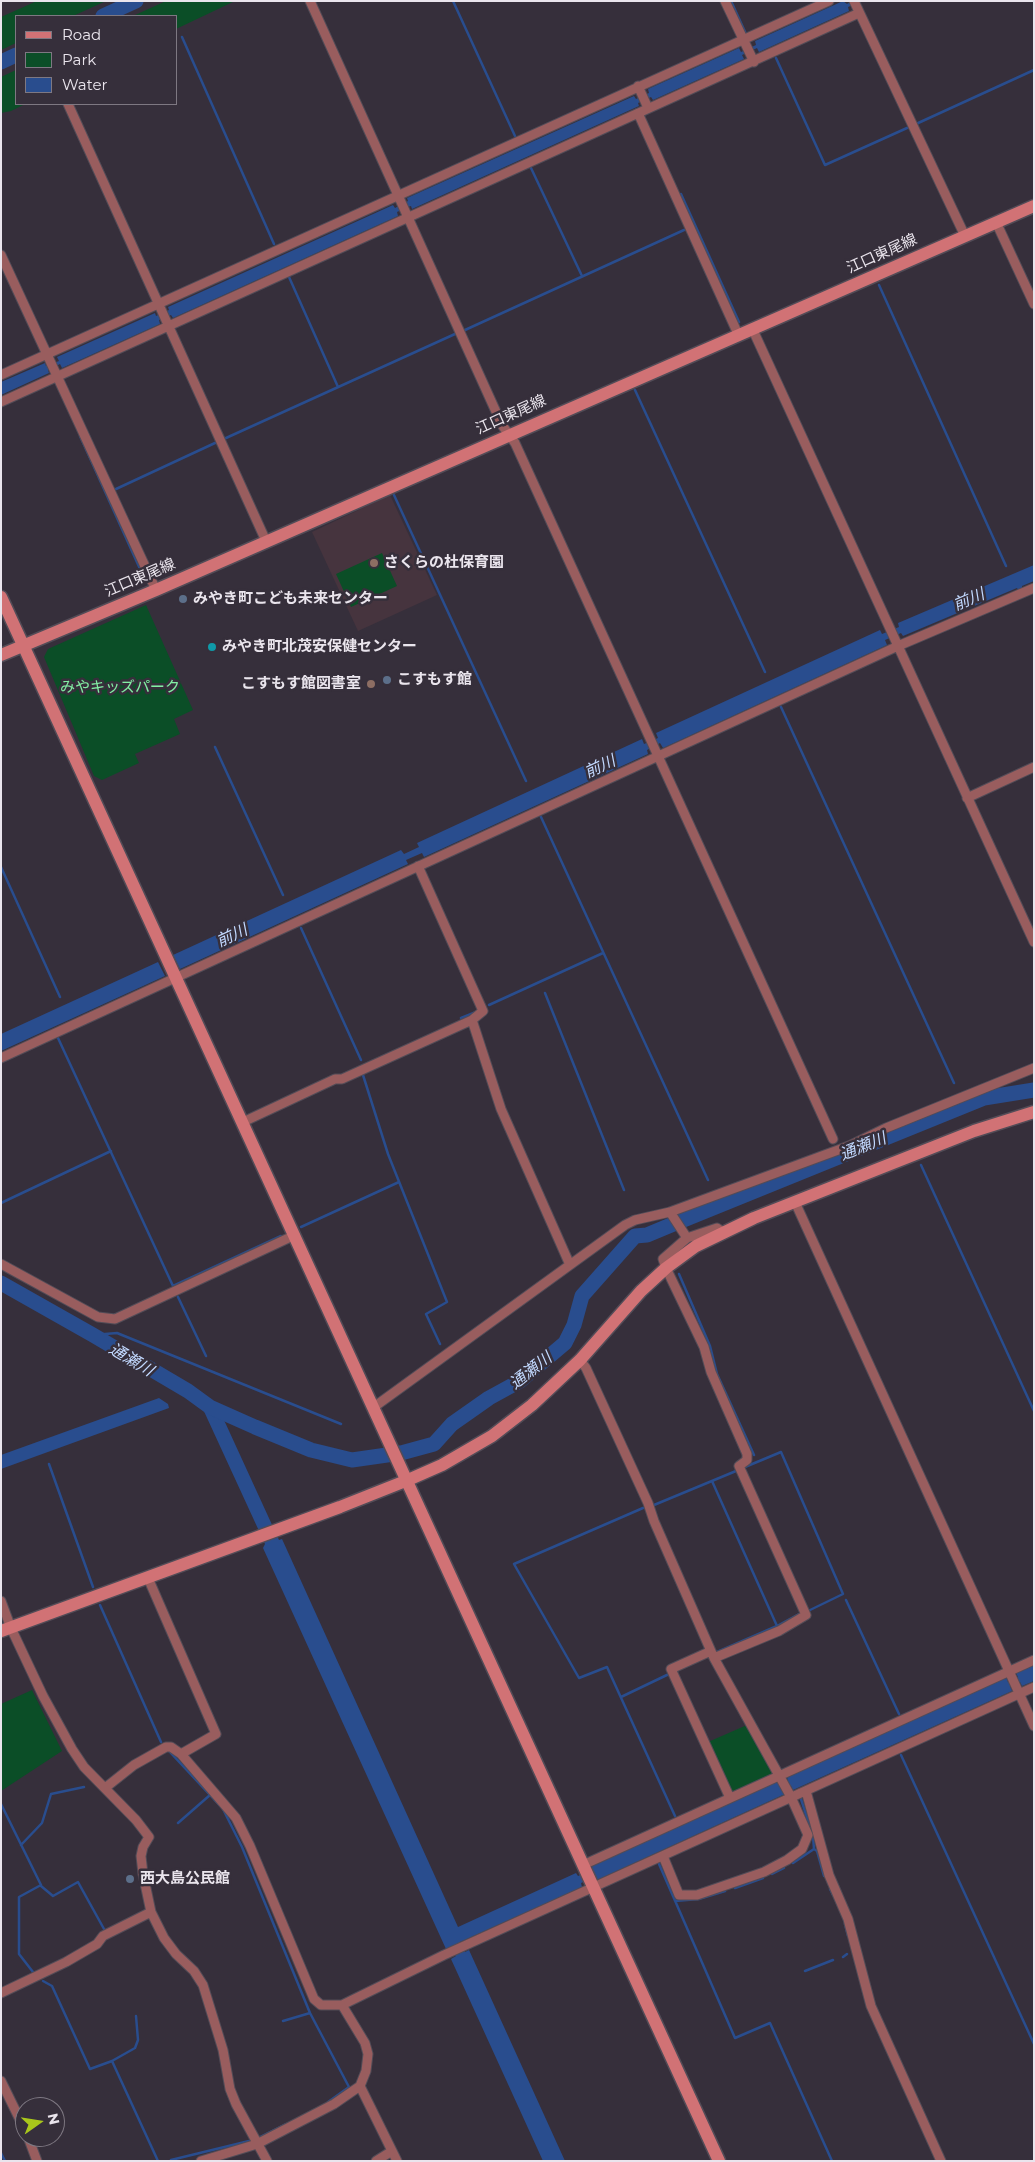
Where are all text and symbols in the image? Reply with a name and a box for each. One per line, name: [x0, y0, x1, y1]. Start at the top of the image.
legend: [15, 15, 178, 105]
text: Road: [62, 25, 101, 44]
text: Park: [62, 50, 96, 69]
text: Water: [62, 75, 108, 94]
street label: 江口東尾線: [844, 231, 920, 277]
street label: 江口東尾線: [473, 392, 549, 438]
place label: さくらの杜保育園: [384, 554, 504, 572]
street label: 江口東尾線: [102, 555, 178, 601]
marker: さくらの杜保育園: [368, 557, 380, 569]
water label: 前川: [951, 585, 987, 615]
place label: みやき町こども未来センター: [193, 590, 388, 608]
marker: みやき町こども未来センター: [177, 593, 189, 605]
place label: みやき町北茂安保健センター: [222, 638, 417, 656]
marker: みやき町北茂安保健センター: [206, 641, 218, 653]
place label: こすもす館: [397, 671, 472, 689]
marker: こすもす館: [381, 674, 393, 686]
place label: こすもす館図書室: [241, 675, 361, 693]
marker: こすもす館図書室: [365, 678, 377, 690]
park label: みやキッズパーク: [60, 679, 180, 697]
water label: 前川: [581, 752, 619, 782]
water label: 前川: [213, 921, 251, 951]
water label: 通瀬川: [837, 1129, 889, 1165]
water label: 通瀬川: [105, 1339, 157, 1381]
water label: 通瀬川: [506, 1349, 556, 1393]
place label: 西大島公民館: [140, 1870, 230, 1888]
marker: 西大島公民館: [124, 1873, 136, 1885]
north arrow: [15, 2097, 65, 2147]
text: N: [44, 2111, 64, 2126]

